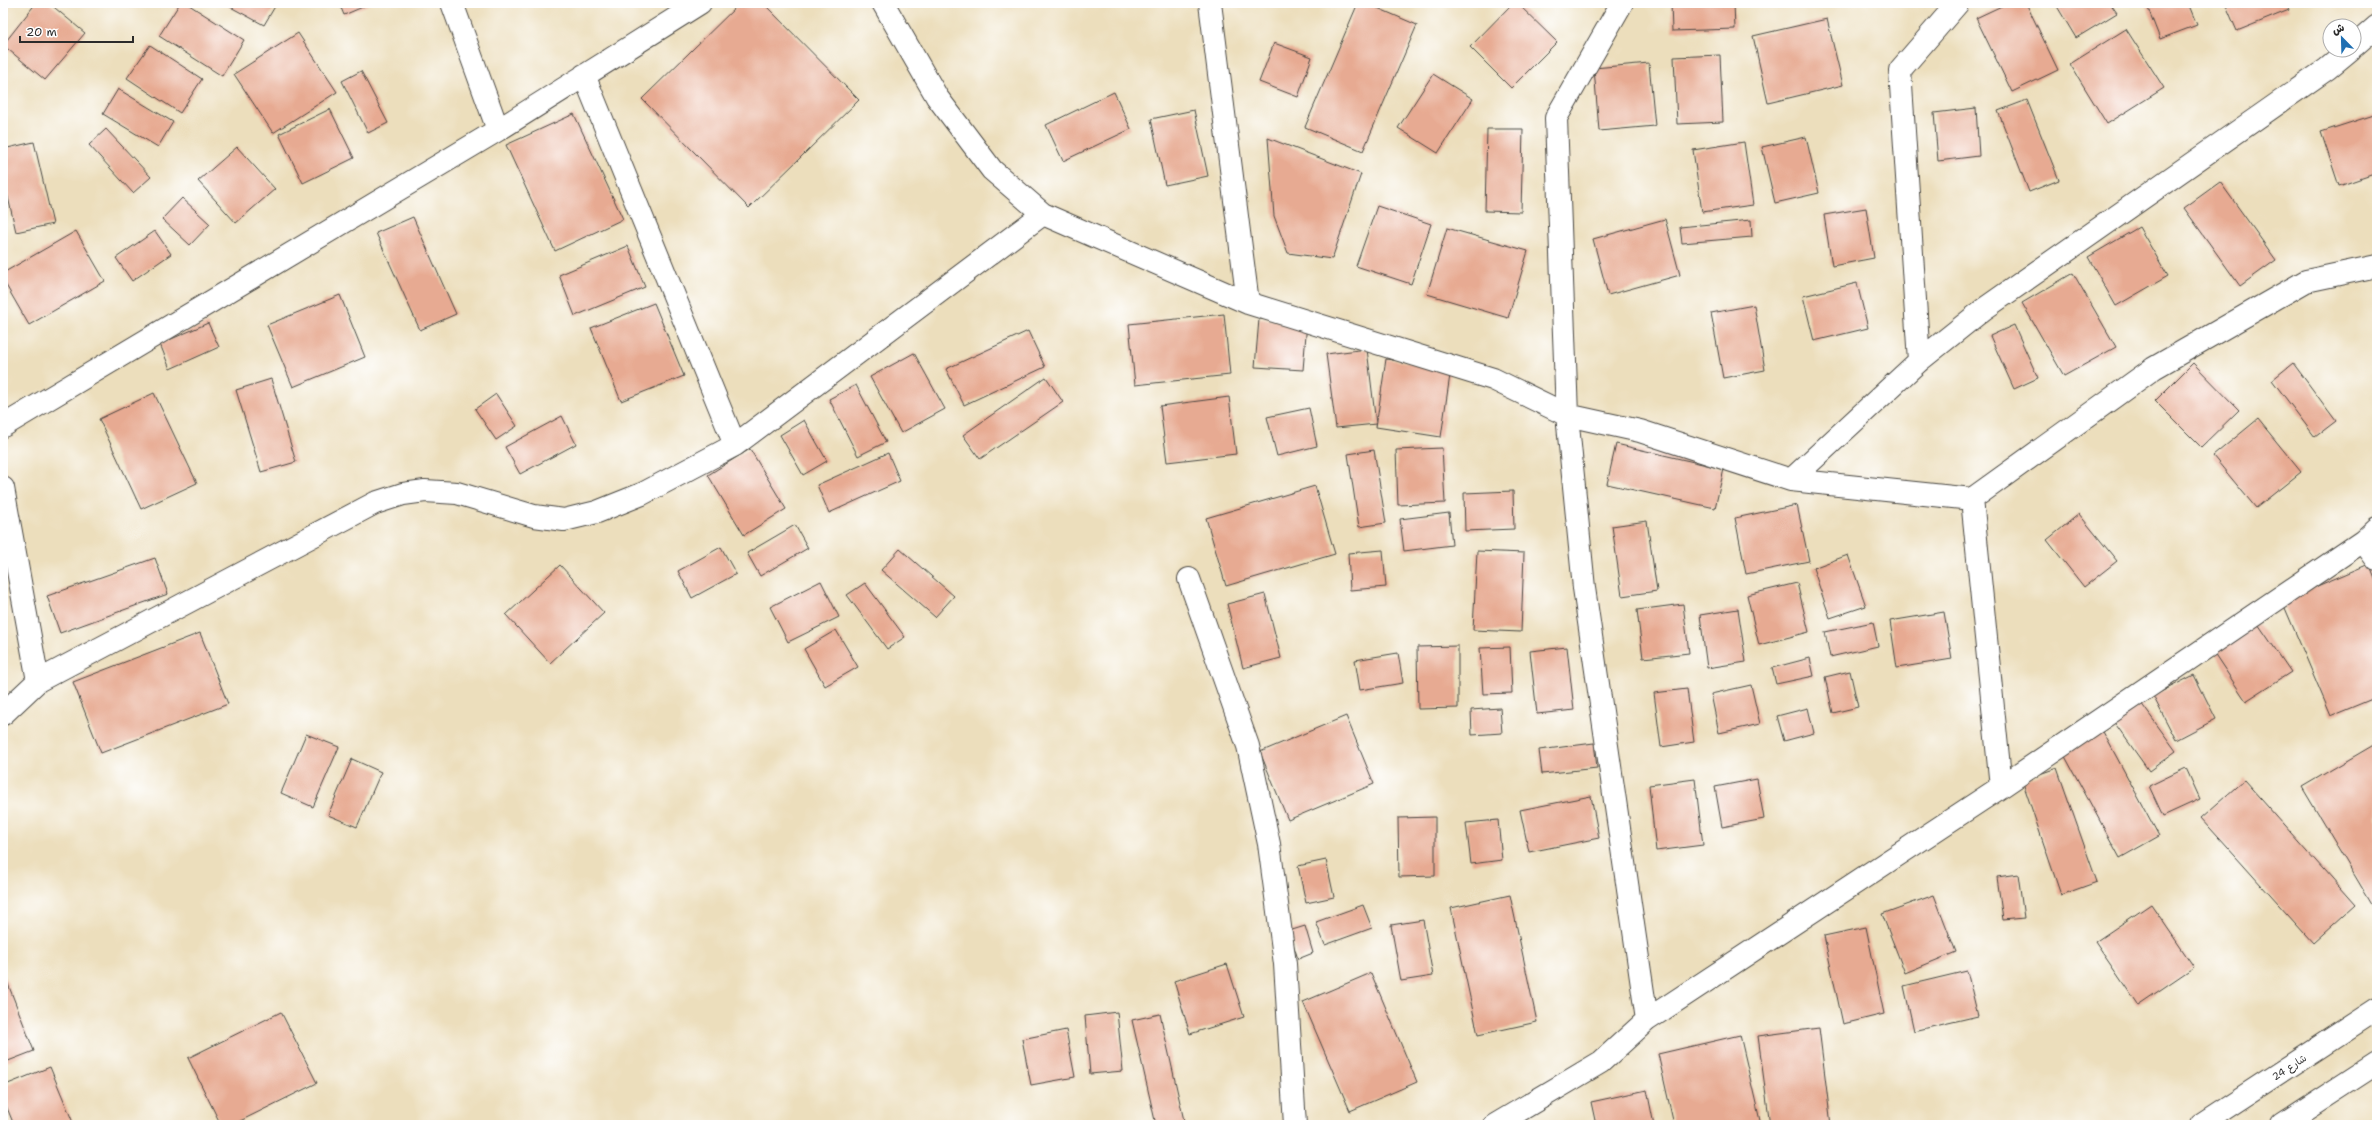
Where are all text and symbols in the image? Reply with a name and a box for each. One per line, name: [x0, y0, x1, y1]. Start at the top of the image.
scale bar: [20, 18, 133, 44]
north arrow: [2322, 18, 2362, 58]
text: ش: [2330, 20, 2347, 39]
text: 20 m: [26, 24, 57, 40]
street label: شارع 24: [2270, 1051, 2310, 1084]

